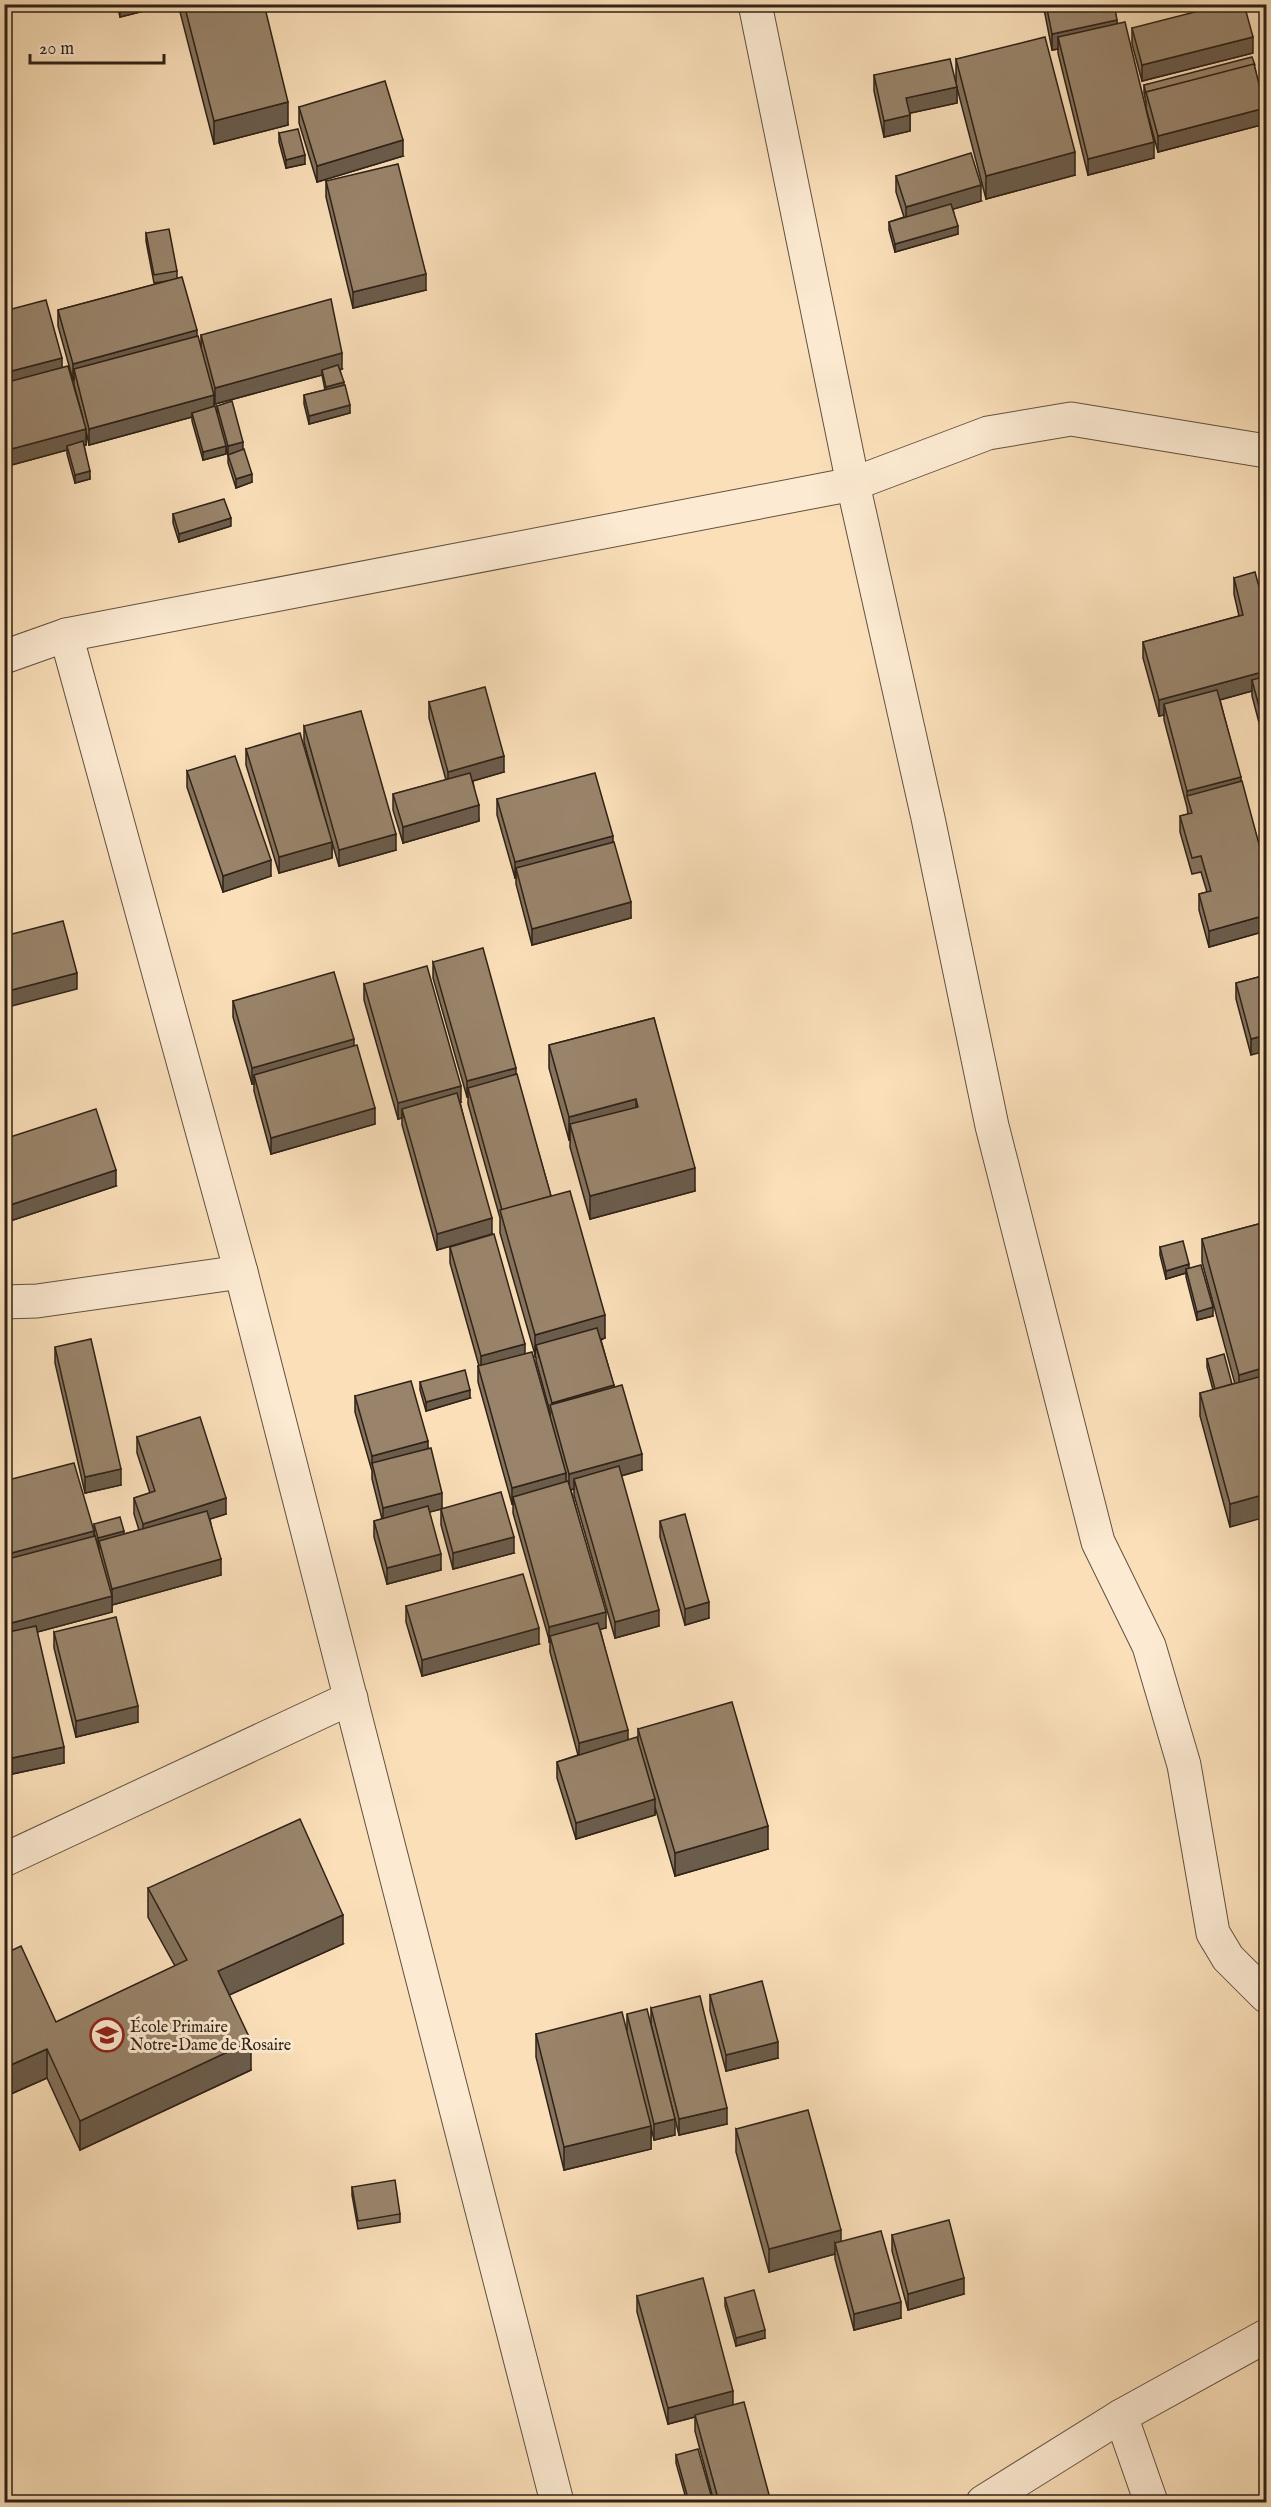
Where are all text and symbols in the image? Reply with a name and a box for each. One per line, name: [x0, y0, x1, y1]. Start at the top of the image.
scale bar: [30, 27, 164, 65]
text: 20 m: [39, 38, 74, 61]
place label: École Primaire Notre-Dame de Rosaire: [130, 2016, 291, 2056]
school or university icon: École Primaire Notre-Dame de Rosaire: [89, 2017, 125, 2053]

